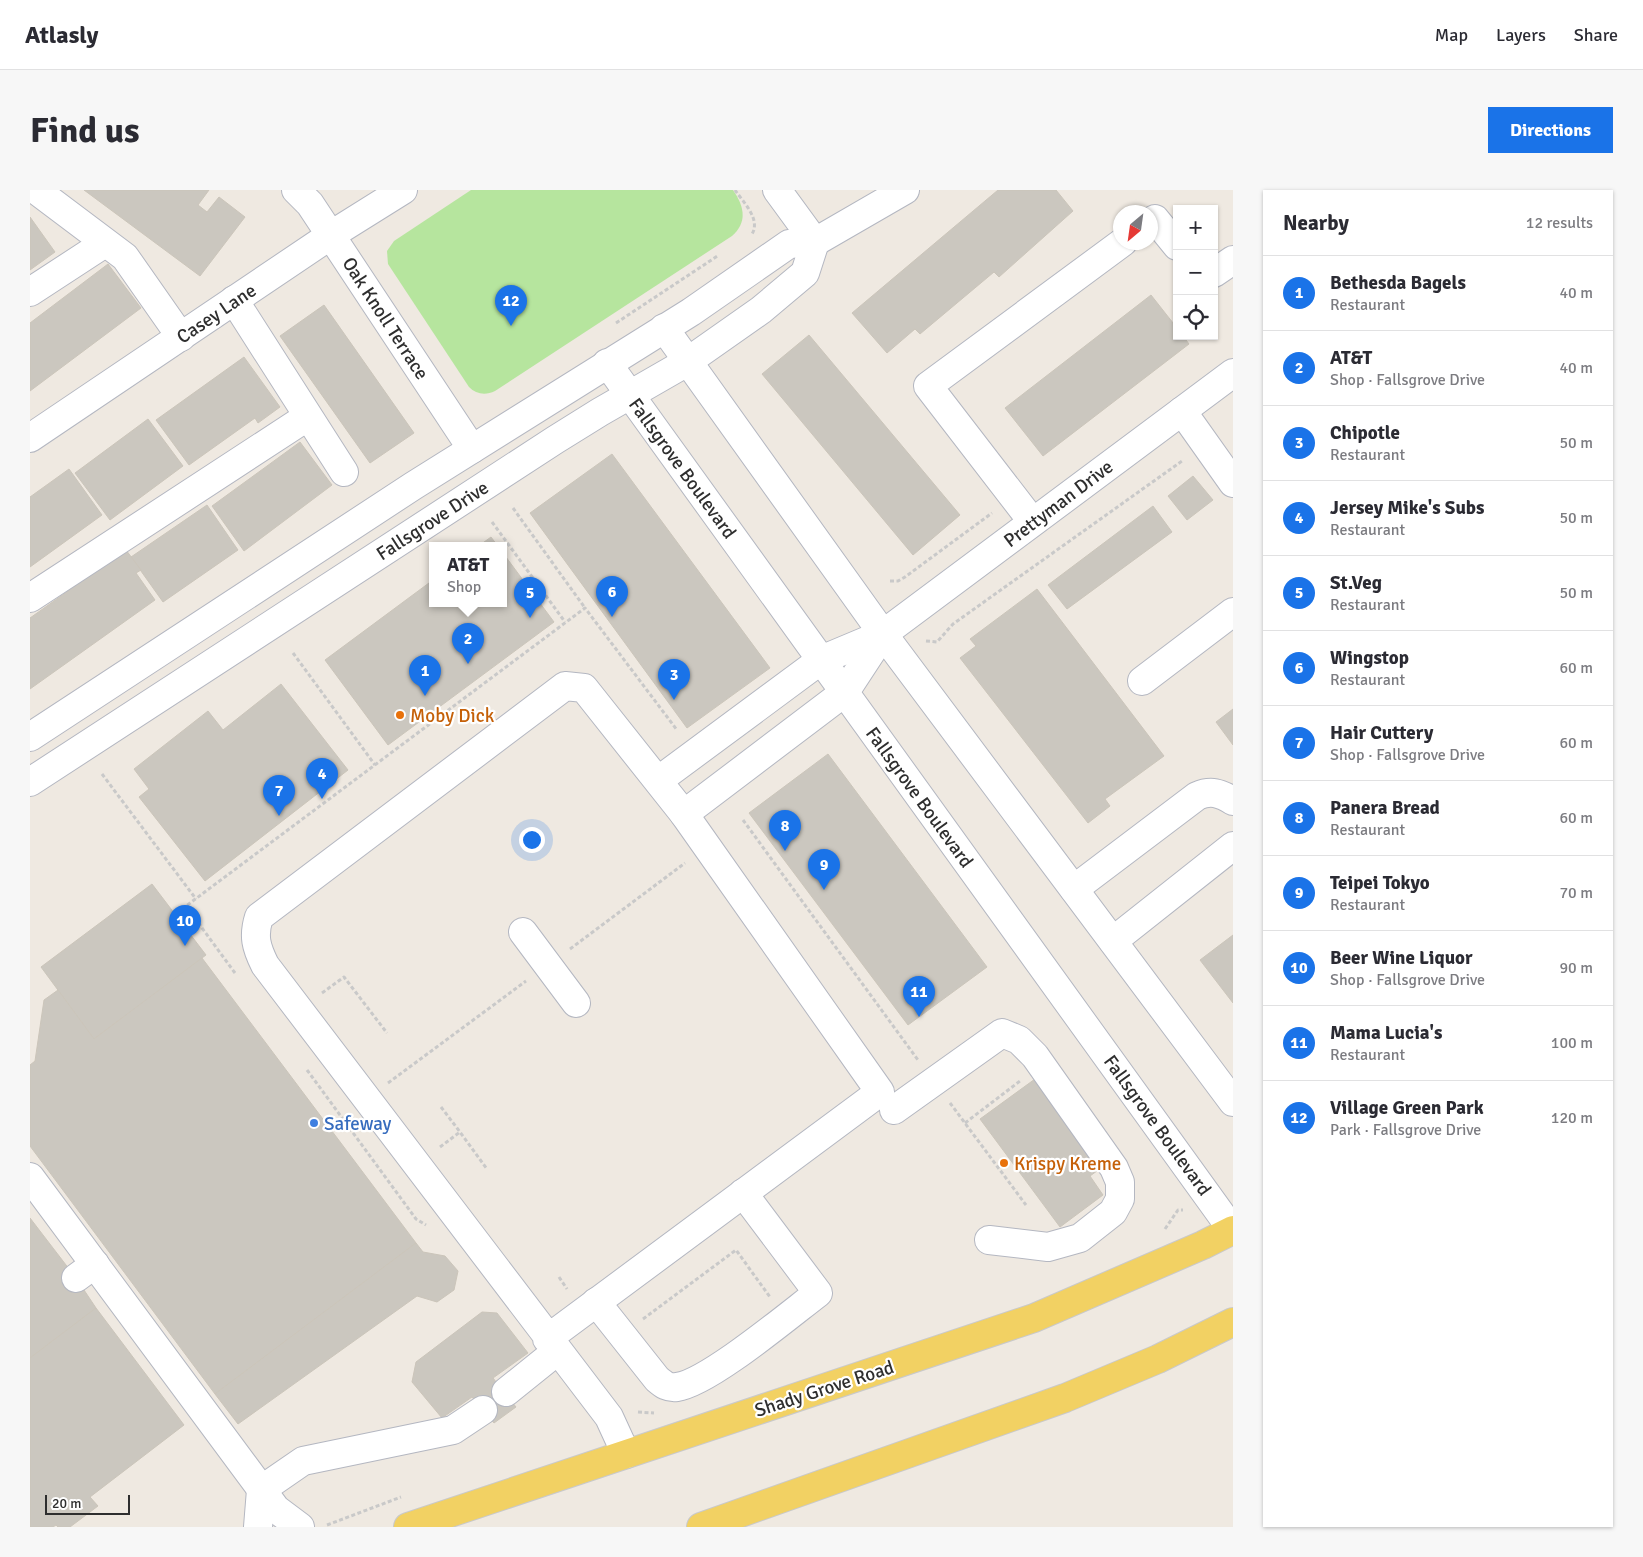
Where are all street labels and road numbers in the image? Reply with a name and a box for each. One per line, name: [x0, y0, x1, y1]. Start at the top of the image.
street label: Oak Knoll Terrace: [337, 253, 434, 384]
street label: Casey Lane: [172, 278, 261, 349]
street label: Fallsgrove Boulevard: [623, 394, 741, 544]
street label: Prettyman Drive: [999, 455, 1118, 553]
street label: Fallsgrove Drive: [372, 476, 493, 566]
street label: Fallsgrove Boulevard: [860, 723, 978, 873]
street label: Fallsgrove Boulevard: [1098, 1051, 1216, 1201]
street label: Shady Grove Road: [752, 1355, 897, 1423]

